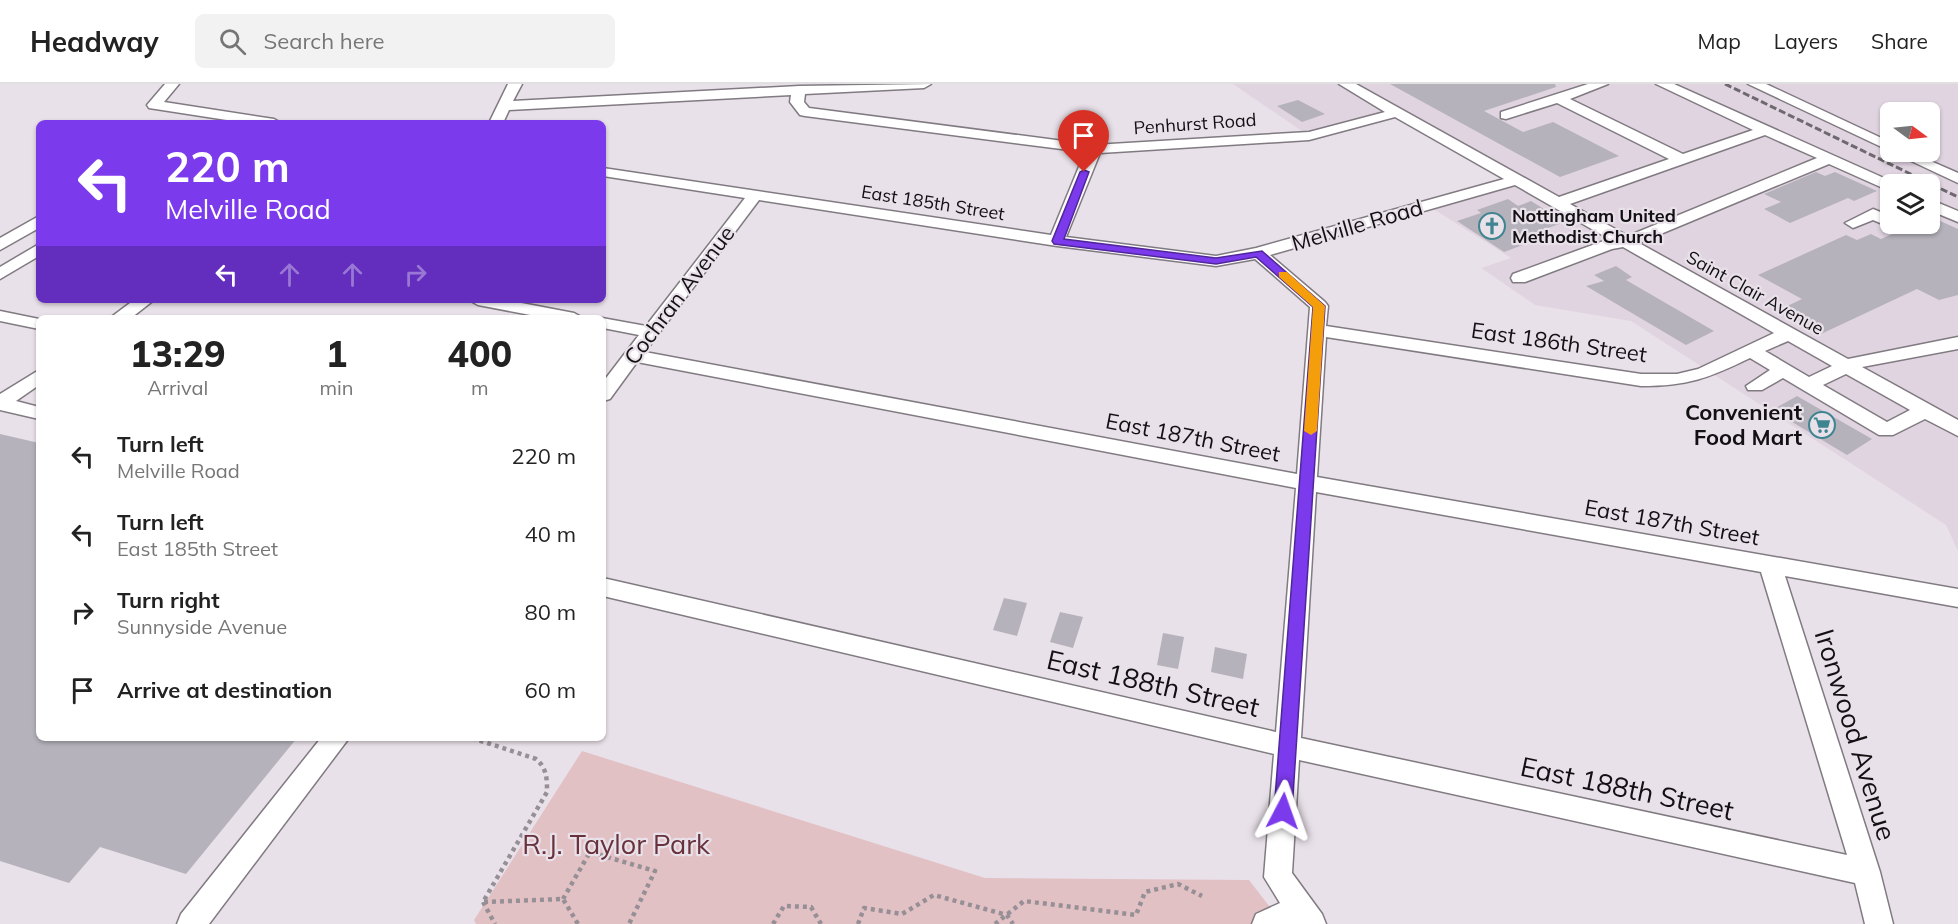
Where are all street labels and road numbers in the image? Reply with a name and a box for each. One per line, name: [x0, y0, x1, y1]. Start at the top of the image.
street label: Penhurst Road: [1133, 108, 1257, 139]
street label: East 185th Street: [860, 180, 1006, 225]
street label: Melville Road: [1288, 193, 1426, 257]
street label: Cochran Avenue: [618, 220, 740, 370]
street label: Saint Clair Avenue: [1683, 245, 1828, 340]
street label: East 186th Street: [1469, 316, 1649, 368]
street label: East 187th Street: [1103, 406, 1283, 468]
street label: East 187th Street: [1582, 493, 1762, 551]
street label: Ironwood Avenue: [1808, 625, 1904, 844]
street label: East 188th Street: [1044, 642, 1263, 724]
street label: East 188th Street: [1517, 749, 1737, 827]

